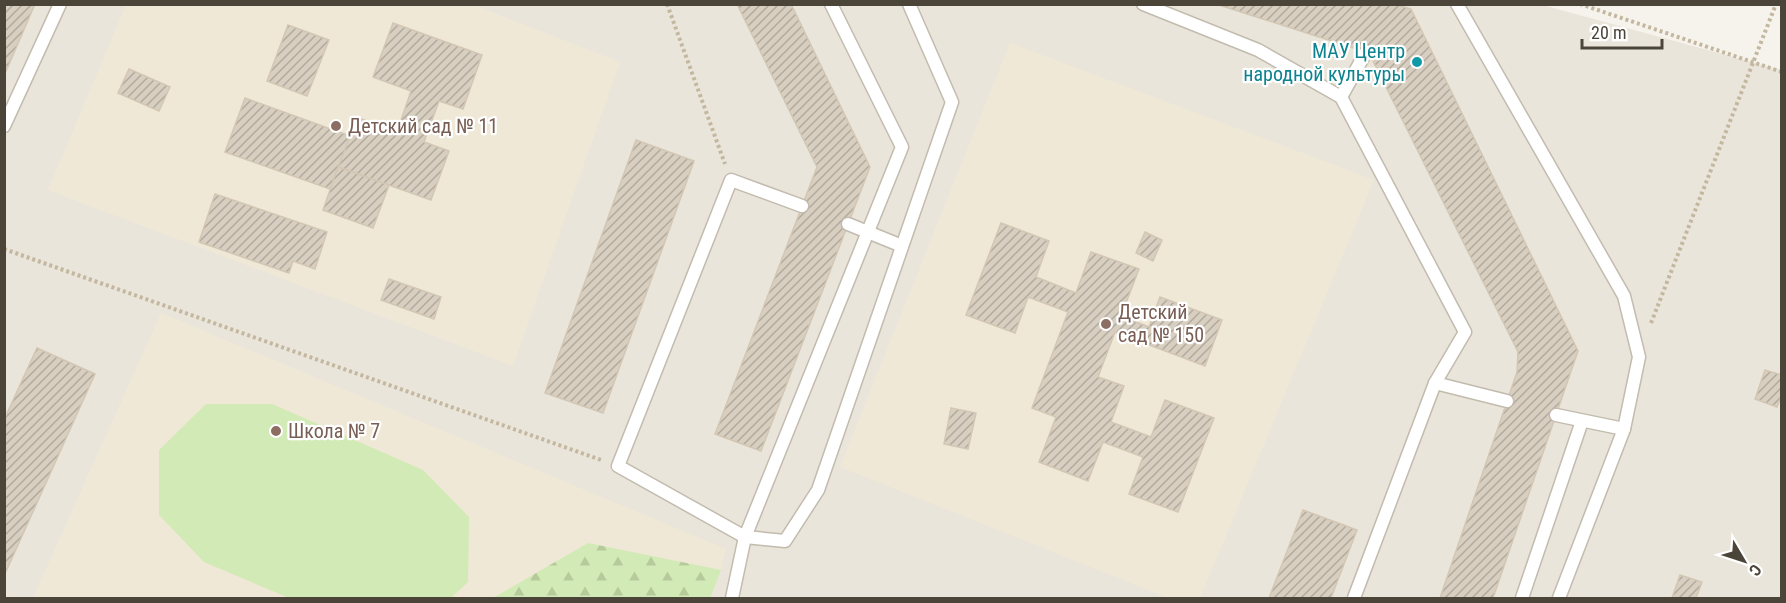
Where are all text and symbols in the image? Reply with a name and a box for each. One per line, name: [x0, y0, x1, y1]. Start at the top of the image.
scale bar: [1582, 12, 1662, 50]
text: 20 m: [1591, 22, 1626, 43]
place label: МАУ Центр народной культуры: [1243, 39, 1405, 86]
marker: МАУ Центр народной культуры: [1410, 55, 1424, 69]
place label: Детский сад № 11: [348, 114, 498, 138]
marker: Детский сад № 11: [329, 119, 343, 133]
place label: Детский сад № 150: [1118, 300, 1204, 347]
marker: Детский сад № 150: [1099, 317, 1113, 331]
place label: Школа № 7: [288, 419, 380, 443]
marker: Школа № 7: [269, 424, 283, 438]
north arrow: [1714, 531, 1774, 591]
text: С: [1745, 561, 1766, 580]

